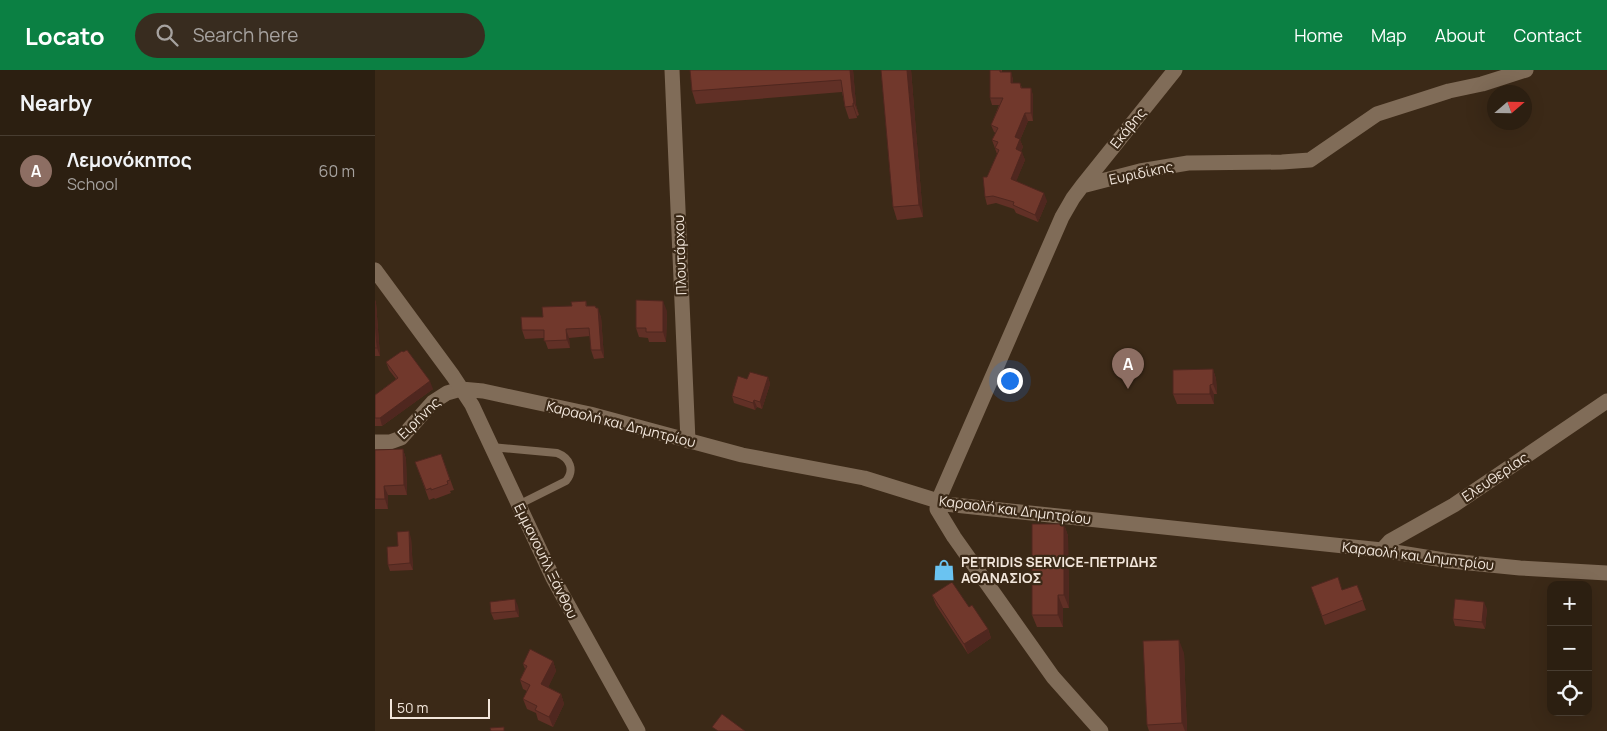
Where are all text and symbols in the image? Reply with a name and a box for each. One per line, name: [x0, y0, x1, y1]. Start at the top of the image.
search box: [135, 13, 485, 58]
text: Locato: [25, 19, 105, 52]
icon: search: [153, 21, 181, 49]
text: Search here: [193, 22, 298, 48]
text: Home: [1294, 23, 1343, 47]
text: Map: [1371, 23, 1407, 47]
text: About: [1435, 23, 1485, 47]
text: Contact: [1513, 23, 1582, 47]
north arrow: [1487, 85, 1532, 130]
text: Nearby: [20, 89, 92, 117]
street label: Εκάβης: [1105, 103, 1150, 152]
text: Λεμονόκηπος: [67, 147, 192, 173]
street label: Ευριδίκης: [1107, 156, 1175, 189]
text: A: [31, 160, 41, 182]
text: 60 m: [319, 160, 355, 182]
text: School: [67, 173, 118, 195]
street label: Πλουτάρχου: [669, 215, 690, 295]
pin: A: [1112, 348, 1144, 389]
your location: [997, 368, 1023, 394]
street label: Ειρήνης: [393, 392, 444, 443]
street label: Καραολή και Δημητρίου: [545, 396, 698, 451]
street label: Ελευθερίας: [1458, 447, 1532, 506]
street label: Καραολή και Δημητρίου: [938, 491, 1092, 528]
street label: Εμμανουήλ Ξάνθου: [510, 500, 583, 622]
street label: Καραολή και Δημητρίου: [1341, 537, 1495, 574]
place label: PETRIDIS SERVICE-ΠΕΤΡΙΔΗΣ ΑΘΑΝΑΣΙΟΣ: [961, 552, 1158, 587]
shop icon: PETRIDIS SERVICE-ΠΕΤΡΙΔΗΣ ΑΘΑΝΑΣΙΟΣ: [931, 557, 957, 583]
map controls: [1547, 581, 1592, 716]
button: +: [1547, 581, 1592, 626]
button: −: [1547, 626, 1592, 671]
button: locate: [1547, 671, 1592, 716]
scale bar: [390, 696, 490, 719]
text: 50 m: [397, 698, 428, 717]

